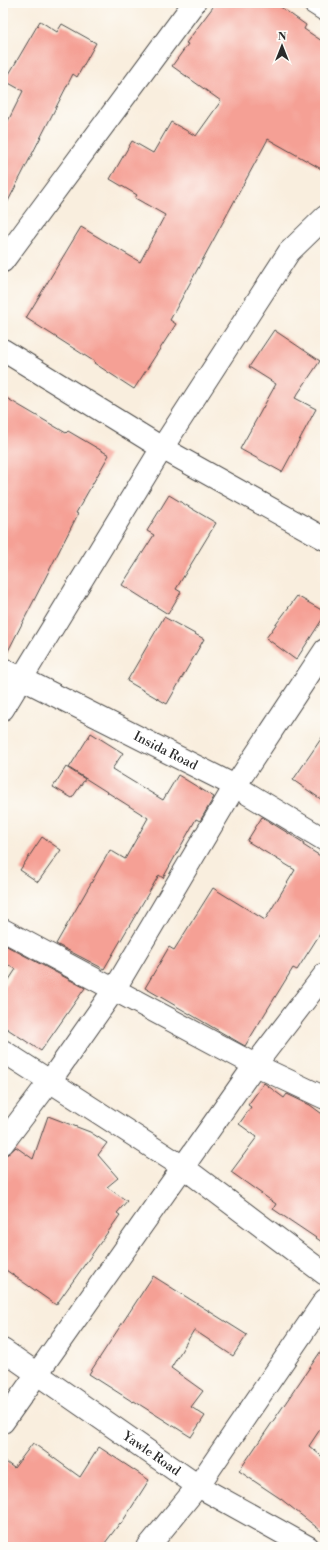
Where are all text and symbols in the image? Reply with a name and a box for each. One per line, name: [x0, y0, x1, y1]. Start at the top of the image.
north arrow: [262, 26, 302, 66]
text: N: [278, 30, 287, 44]
street label: Insida Road: [131, 728, 201, 774]
street label: Yawle Road: [119, 1427, 184, 1480]

